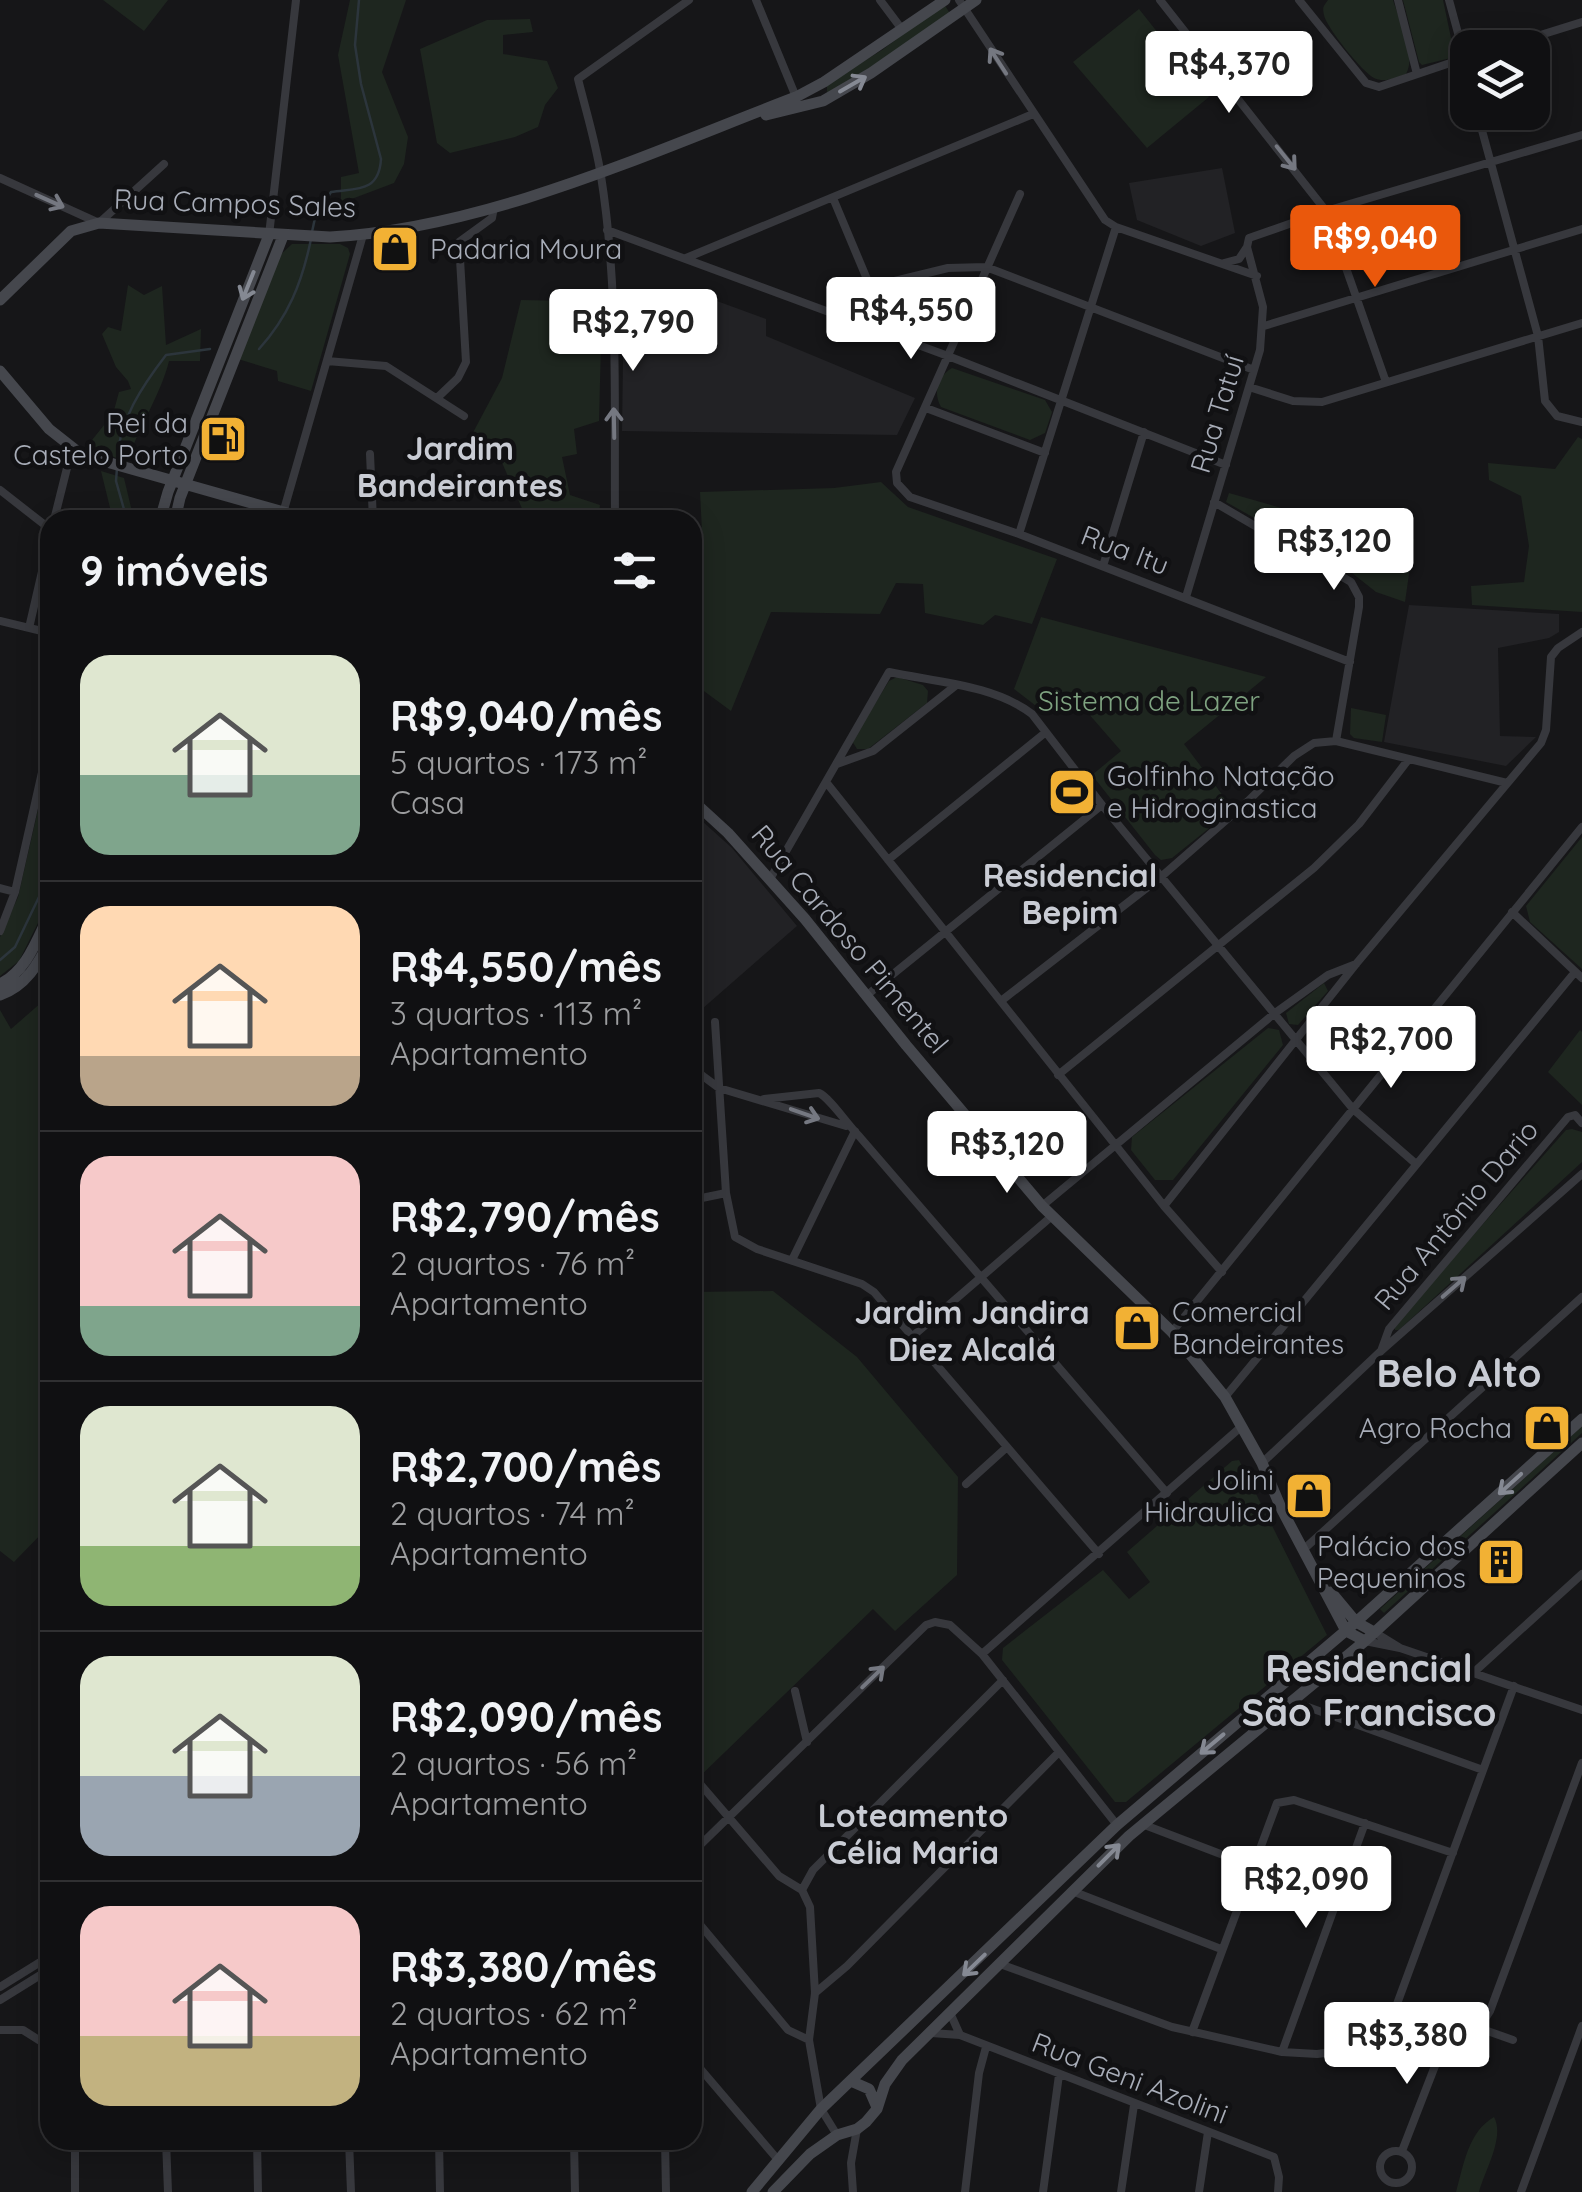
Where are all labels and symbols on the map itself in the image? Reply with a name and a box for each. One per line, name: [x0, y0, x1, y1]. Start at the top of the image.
pin: R$4,370: [1137, 31, 1321, 116]
one-way arrow: [988, 48, 1009, 76]
one-way arrow: [838, 74, 866, 94]
one-way arrow: [1275, 145, 1297, 171]
street label: Rua Campos Sales: [113, 181, 357, 224]
one-way arrow: [34, 192, 64, 211]
pin: R$9,040: [1283, 205, 1467, 290]
shop icon: Padaria Moura: [369, 223, 421, 275]
place label: Padaria Moura: [430, 231, 622, 266]
one-way arrow: [238, 271, 256, 301]
pin: R$4,550: [819, 277, 1003, 362]
pin: R$2,790: [541, 289, 725, 374]
street label: Rua Tatuí: [1182, 351, 1251, 477]
place label: Rei da Castelo Porto: [13, 405, 188, 472]
one-way arrow: [604, 407, 624, 440]
fuel station icon: Rei da Castelo Porto: [197, 413, 249, 465]
district label: Jardim Bandeirantes: [357, 428, 563, 505]
pin: R$3,120: [1242, 508, 1426, 593]
street label: Rua Itu: [1076, 517, 1174, 582]
park label: Sistema de Lazer: [1038, 683, 1260, 718]
place label: Golfinho Natação e Hidroginastica: [1107, 758, 1335, 825]
sports icon: Golfinho Natação e Hidroginastica: [1046, 766, 1098, 818]
street label: Rua Cardoso Pimentel: [744, 817, 956, 1060]
district label: Residencial Bepim: [983, 855, 1157, 932]
pin: R$2,700: [1299, 1006, 1483, 1091]
one-way arrow: [789, 1106, 821, 1124]
pin: R$3,120: [915, 1111, 1099, 1196]
street label: Rua Antônio Dario: [1366, 1113, 1545, 1317]
one-way arrow: [1441, 1275, 1466, 1298]
district label: Jardim Jandira Diez Alcalá: [854, 1292, 1090, 1369]
place label: Comercial Bandeirantes: [1172, 1294, 1344, 1361]
shop icon: Comercial Bandeirantes: [1111, 1302, 1163, 1354]
district label: Belo Alto: [1377, 1349, 1542, 1397]
shop icon: Agro Rocha: [1521, 1402, 1573, 1454]
place label: Agro Rocha: [1359, 1410, 1512, 1445]
place label: Jolini Hidraulica: [1144, 1462, 1274, 1529]
shop icon: Jolini Hidraulica: [1283, 1470, 1335, 1522]
one-way arrow: [1498, 1472, 1523, 1495]
place label: Palácio dos Pequeninos: [1317, 1528, 1466, 1595]
building icon: Palácio dos Pequeninos: [1475, 1536, 1527, 1588]
district label: Residencial São Francisco: [1242, 1644, 1496, 1736]
one-way arrow: [860, 1665, 884, 1689]
one-way arrow: [1200, 1733, 1226, 1755]
district label: Loteamento Célia Maria: [818, 1795, 1008, 1872]
one-way arrow: [1096, 1844, 1120, 1868]
pin: R$2,090: [1214, 1846, 1398, 1931]
one-way arrow: [962, 1952, 986, 1976]
pin: R$3,380: [1315, 2002, 1499, 2087]
street label: Rua Geni Azolini: [1027, 2024, 1233, 2131]

